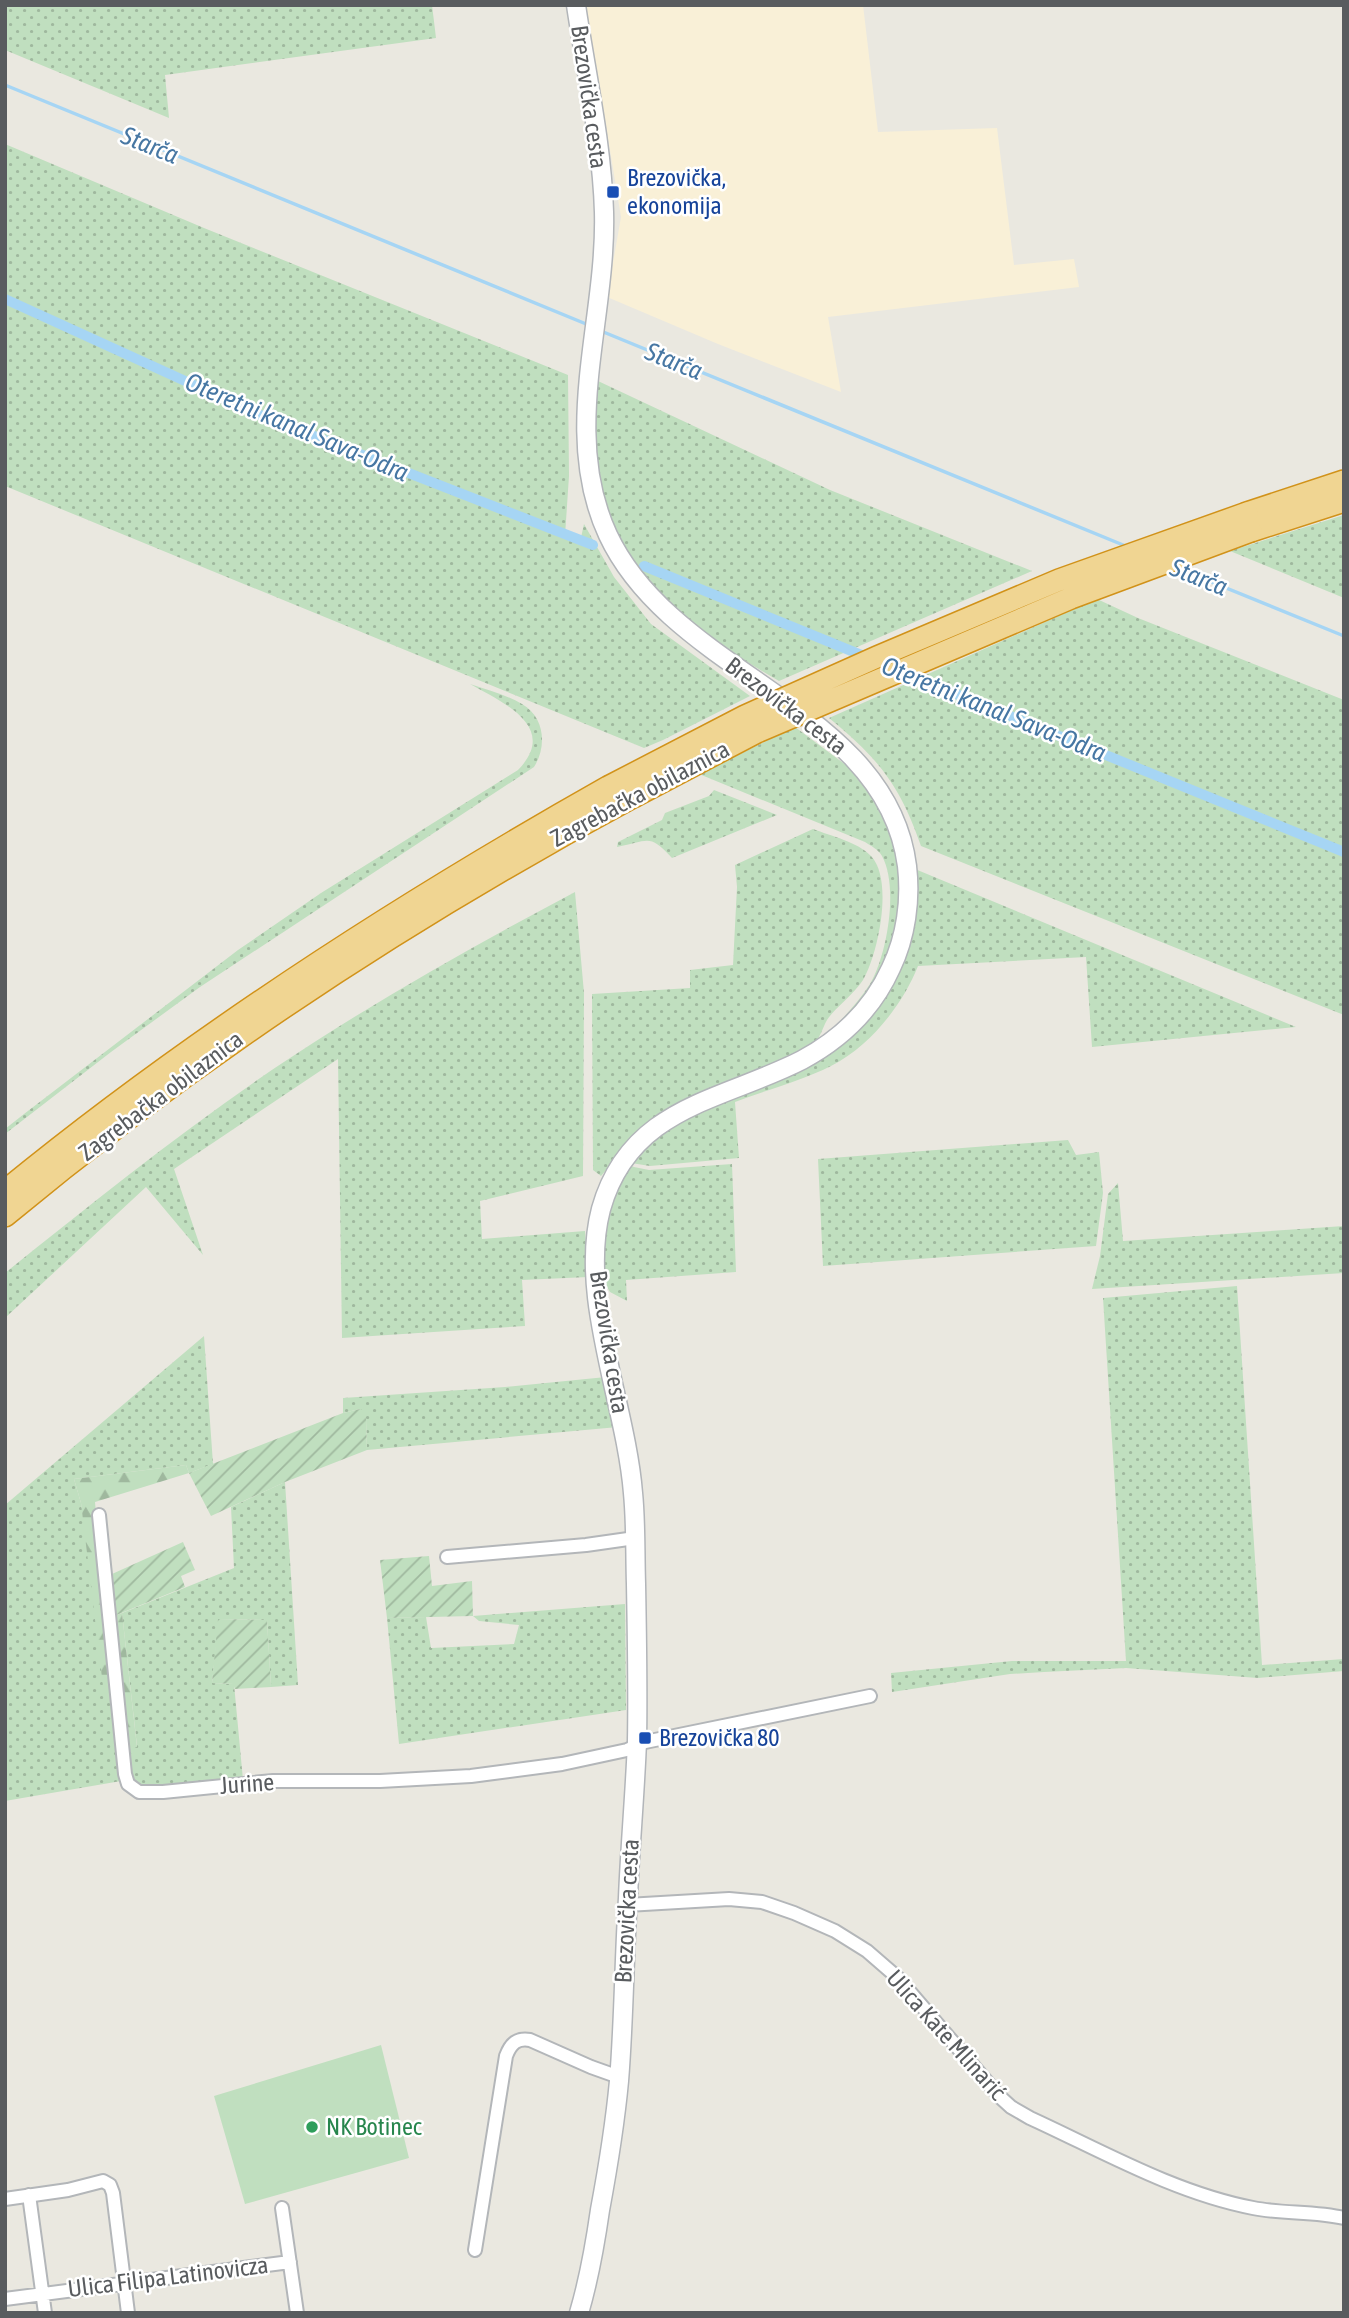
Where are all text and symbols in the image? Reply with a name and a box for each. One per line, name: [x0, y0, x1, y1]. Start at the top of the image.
street label: Brezovička cesta: [566, 24, 613, 170]
water label: Starča: [116, 120, 183, 170]
place label: Brezovička, ekonomija: [627, 164, 726, 219]
marker: Brezovička, ekonomija: [605, 184, 621, 200]
water label: Starča: [640, 336, 707, 386]
water label: Oteretni kanal Sava-Odra: [181, 366, 413, 488]
water label: Starča: [1165, 552, 1232, 602]
water label: Oteretni kanal Sava-Odra: [877, 650, 1111, 768]
street label: Brezovička cesta: [721, 651, 852, 760]
street label: Zagrebačka obilaznica: [546, 735, 734, 852]
street label: Zagrebačka obilaznica: [73, 1025, 248, 1166]
street label: Brezovička cesta: [585, 1268, 634, 1415]
place label: Brezovička 80: [659, 1724, 780, 1751]
marker: Brezovička 80: [637, 1730, 653, 1746]
street label: Jurine: [219, 1768, 275, 1799]
street label: Brezovička cesta: [609, 1838, 644, 1984]
street label: Ulica Kate Mlinarić: [881, 1964, 1012, 2105]
place label: NK Botinec: [326, 2113, 422, 2140]
marker: NK Botinec: [304, 2119, 320, 2135]
street label: Ulica Filipa Latinovicza: [66, 2251, 270, 2302]

